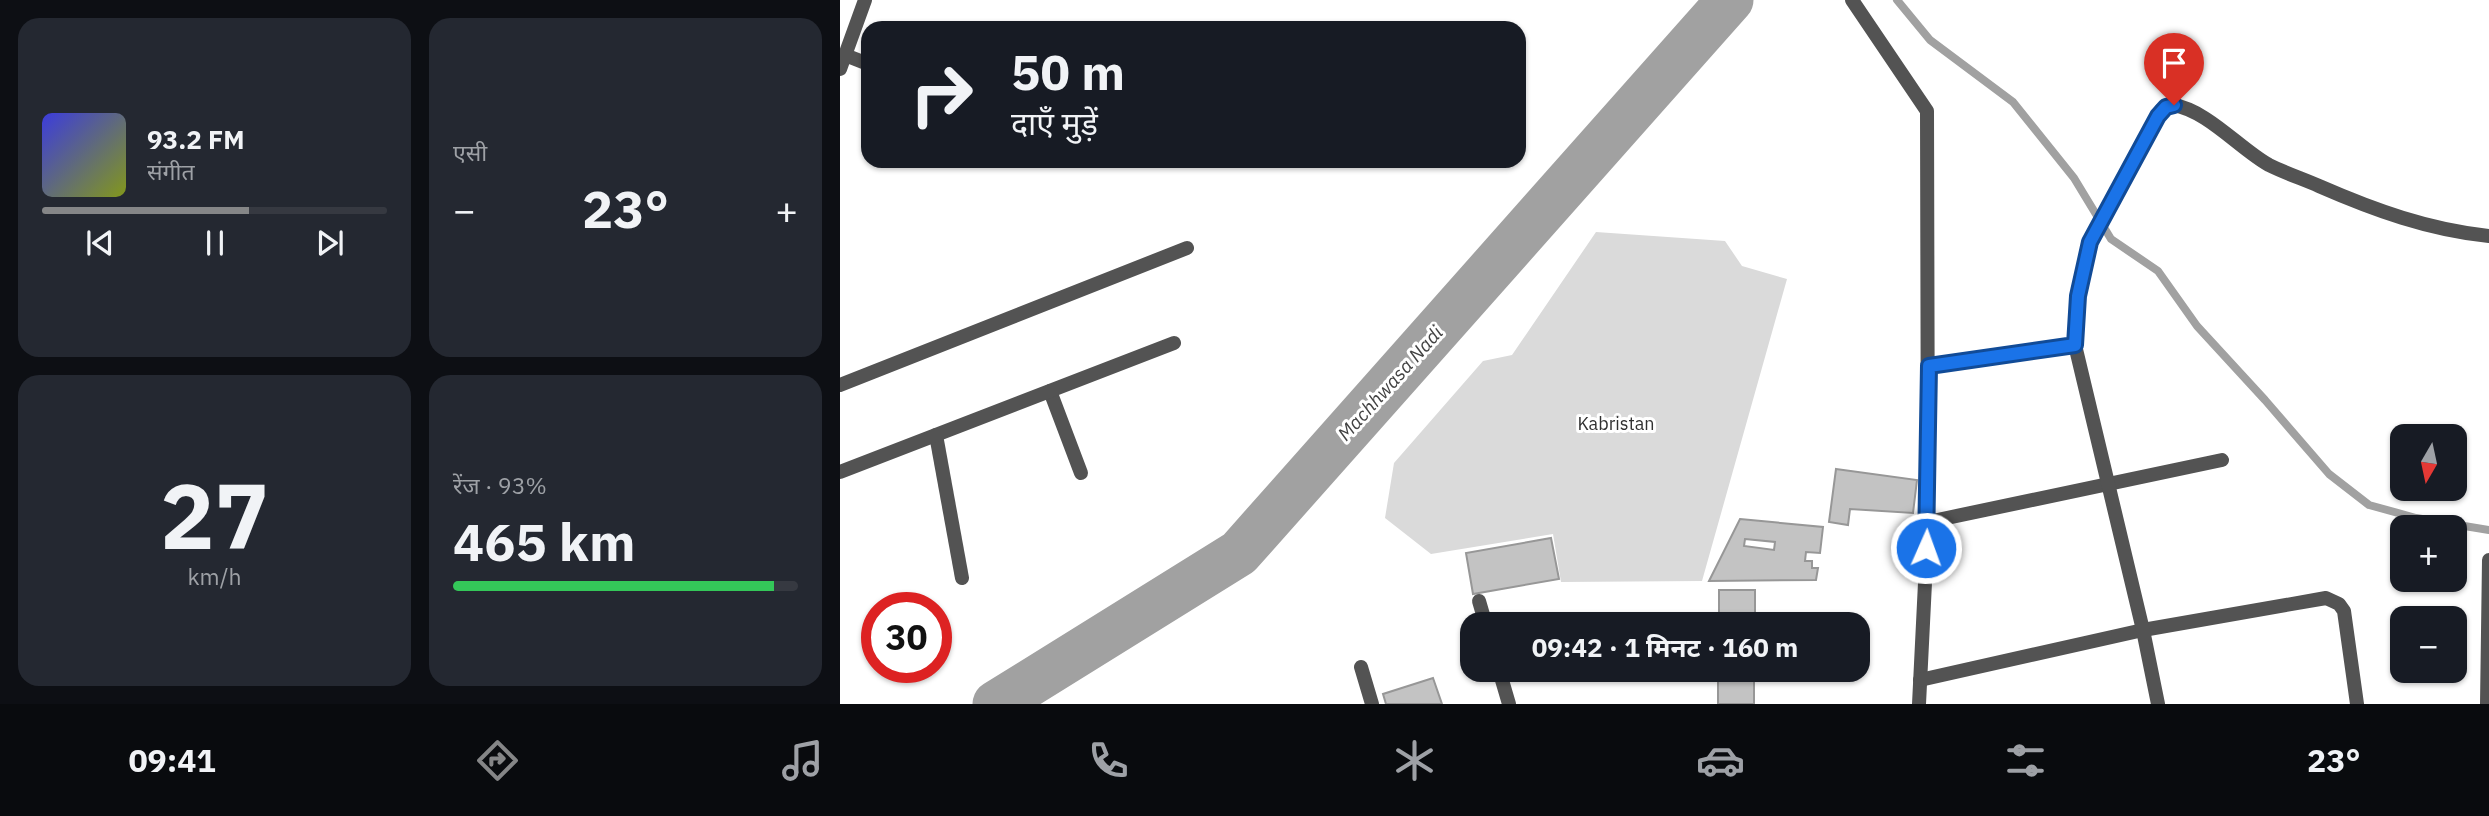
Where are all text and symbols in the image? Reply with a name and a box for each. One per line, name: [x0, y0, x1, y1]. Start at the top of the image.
pin: [2144, 33, 2204, 105]
text: 50 m: [1011, 40, 1125, 103]
icon: arrive: [2155, 44, 2193, 82]
icon: right: [896, 49, 987, 140]
text: दाएँ मुड़ें: [1011, 102, 1098, 144]
text: 93.2 FM: [147, 122, 245, 156]
text: एसी: [453, 137, 487, 167]
text: संगीत: [147, 156, 195, 186]
text: 23°: [582, 175, 669, 242]
text: −: [453, 185, 476, 234]
text: +: [775, 185, 798, 234]
icon: previous: [81, 224, 119, 262]
icon: pause: [196, 224, 234, 262]
icon: next: [311, 224, 349, 262]
water label: Machhwasa Nadi: [1332, 320, 1448, 445]
park label: Kabristan: [1577, 412, 1655, 435]
north arrow: [2390, 424, 2468, 500]
map controls: [2390, 424, 2467, 683]
text: 27: [160, 456, 269, 574]
text: रेंज · 93%: [453, 470, 547, 500]
text: 465 km: [453, 508, 635, 575]
position arrow: [1889, 511, 1963, 585]
button: +: [2390, 515, 2467, 592]
text: km/h: [187, 561, 242, 591]
speed limit sign: 30: [861, 592, 952, 683]
button: −: [2390, 606, 2467, 683]
text: 09:42 · 1 मिनट · 160 m: [1532, 630, 1798, 664]
icon: directions: [473, 736, 522, 785]
icon: music: [778, 736, 827, 785]
icon: phone: [1084, 736, 1133, 785]
icon: climate: [1390, 736, 1439, 785]
icon: car: [1696, 736, 1745, 785]
icon: filters: [2001, 736, 2050, 785]
text: 09:41: [128, 739, 216, 781]
text: 23°: [2307, 739, 2361, 781]

